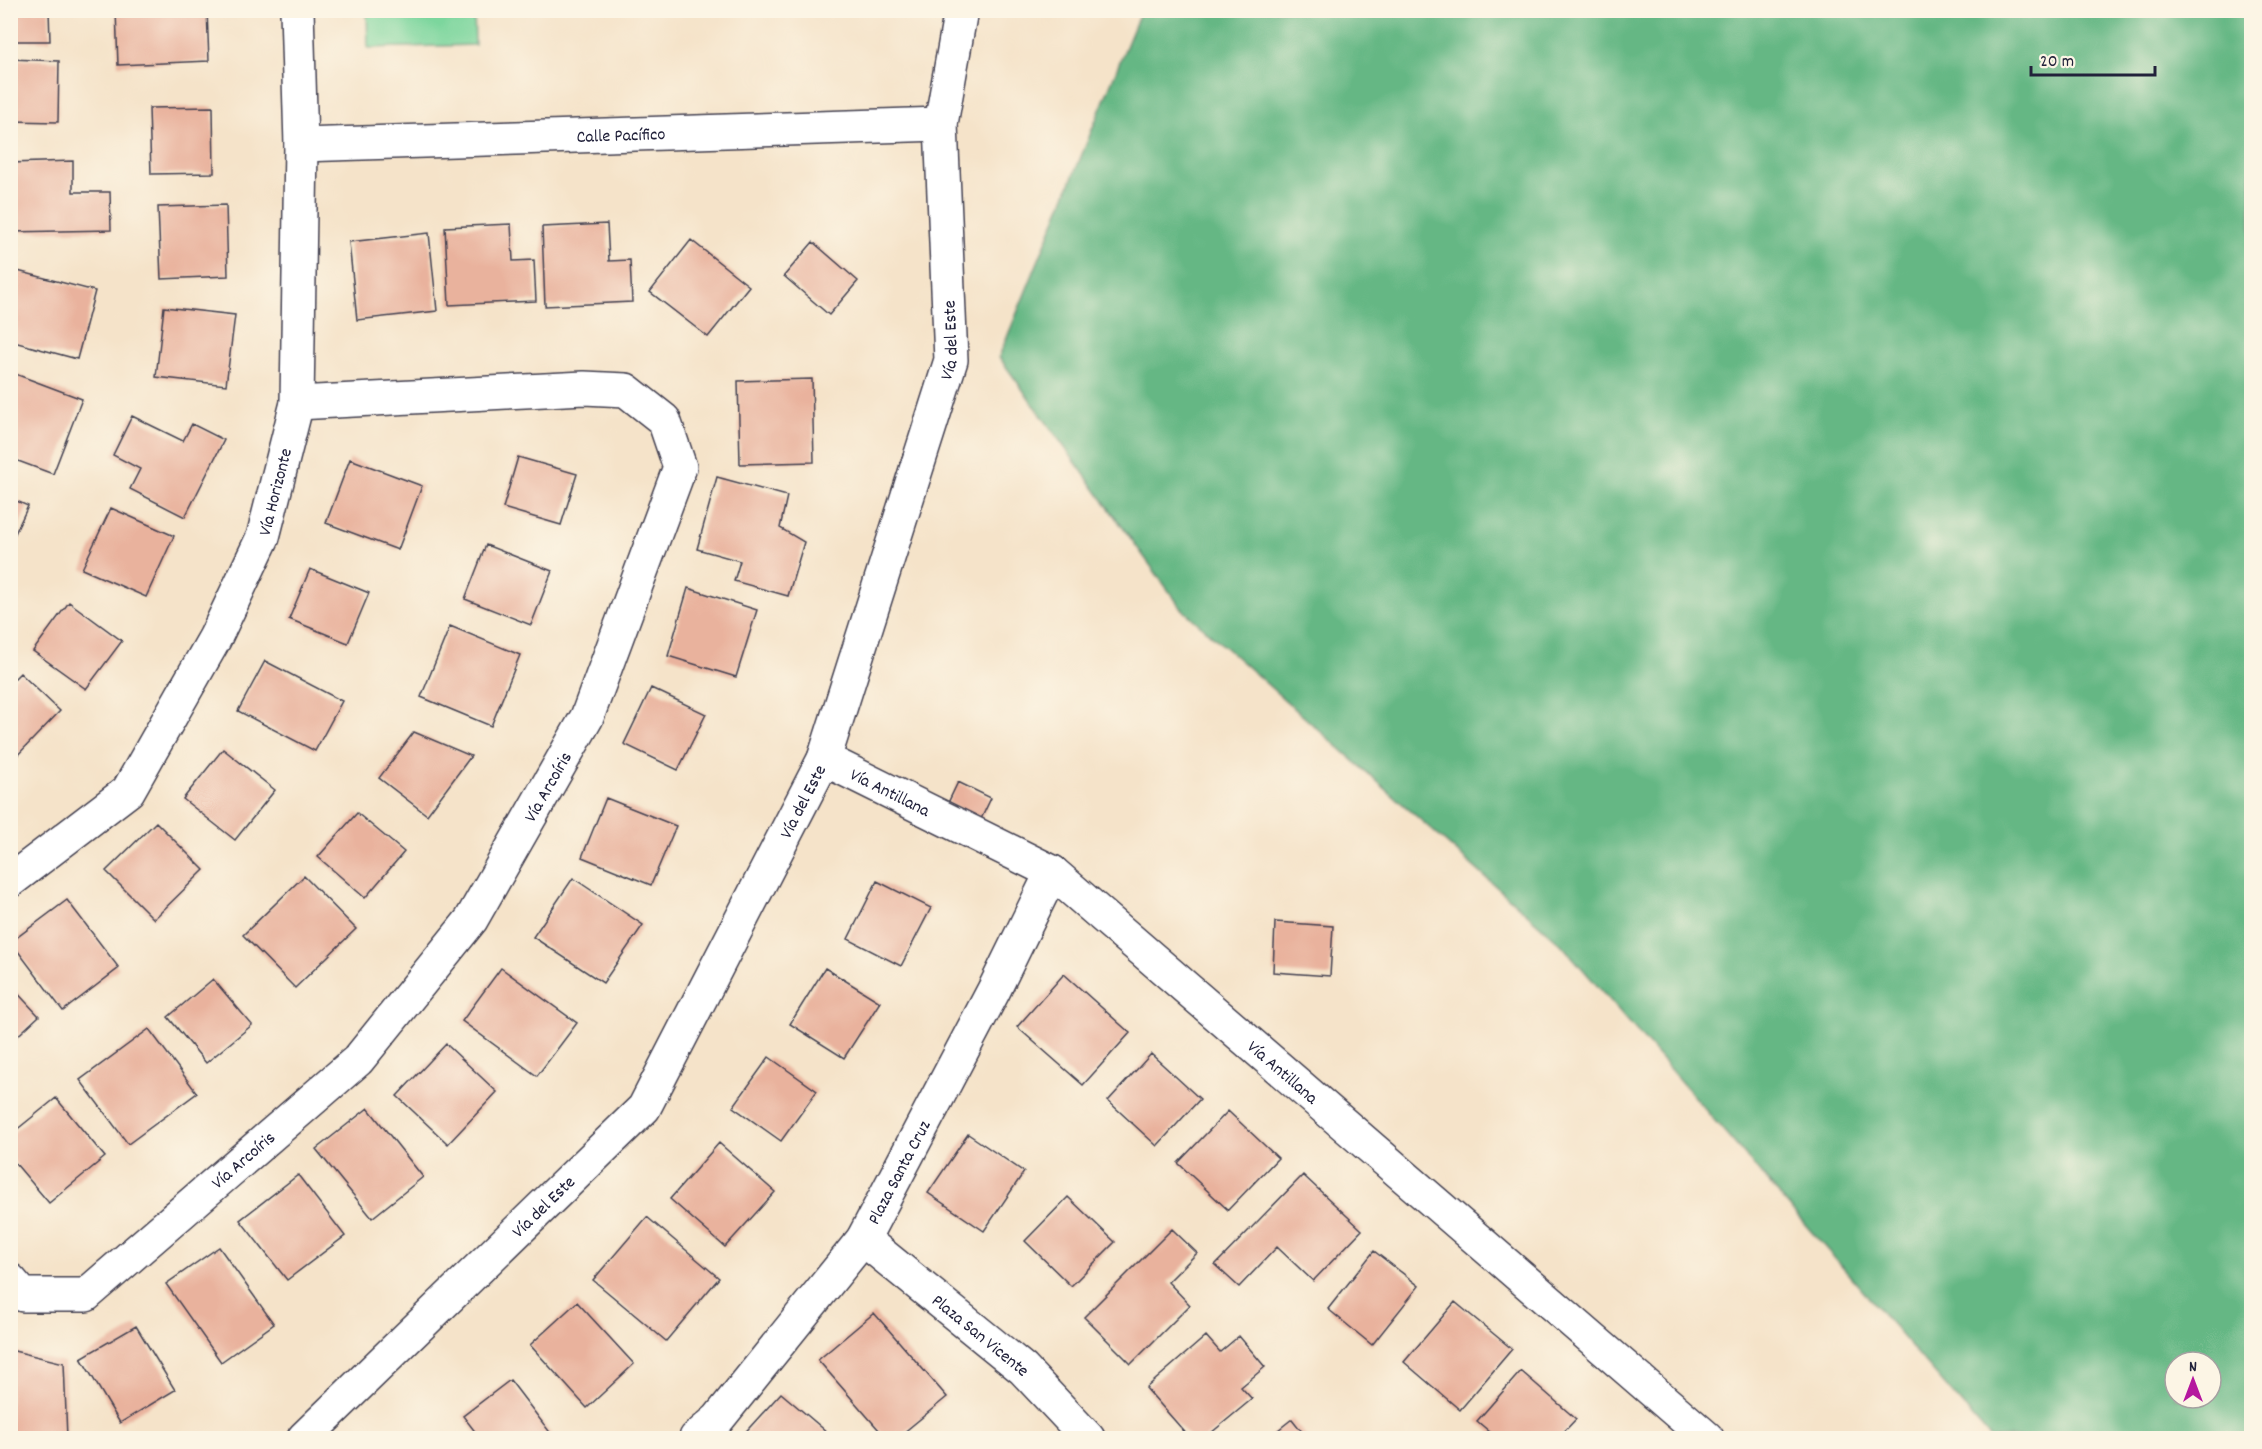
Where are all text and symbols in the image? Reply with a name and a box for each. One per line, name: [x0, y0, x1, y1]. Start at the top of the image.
scale bar: [2031, 39, 2156, 77]
text: 20 m: [2040, 50, 2074, 75]
street label: Calle Pacífico: [576, 123, 666, 151]
street label: Vía del Este: [935, 300, 966, 384]
street label: Vía Horizonte: [254, 446, 300, 539]
street label: Vía Arcoíris: [519, 748, 579, 827]
street label: Vía del Este: [775, 761, 834, 844]
street label: Vía Antillana: [845, 764, 934, 825]
street label: Vía Antillana: [1241, 1036, 1323, 1112]
street label: Plaza Santa Cruz: [863, 1116, 938, 1230]
street label: Vía Arcoíris: [207, 1127, 282, 1196]
street label: Vía del Este: [507, 1171, 582, 1245]
street label: Plaza San Vicente: [925, 1289, 1034, 1383]
north arrow: [2163, 1350, 2223, 1410]
text: N: [2189, 1356, 2197, 1379]

